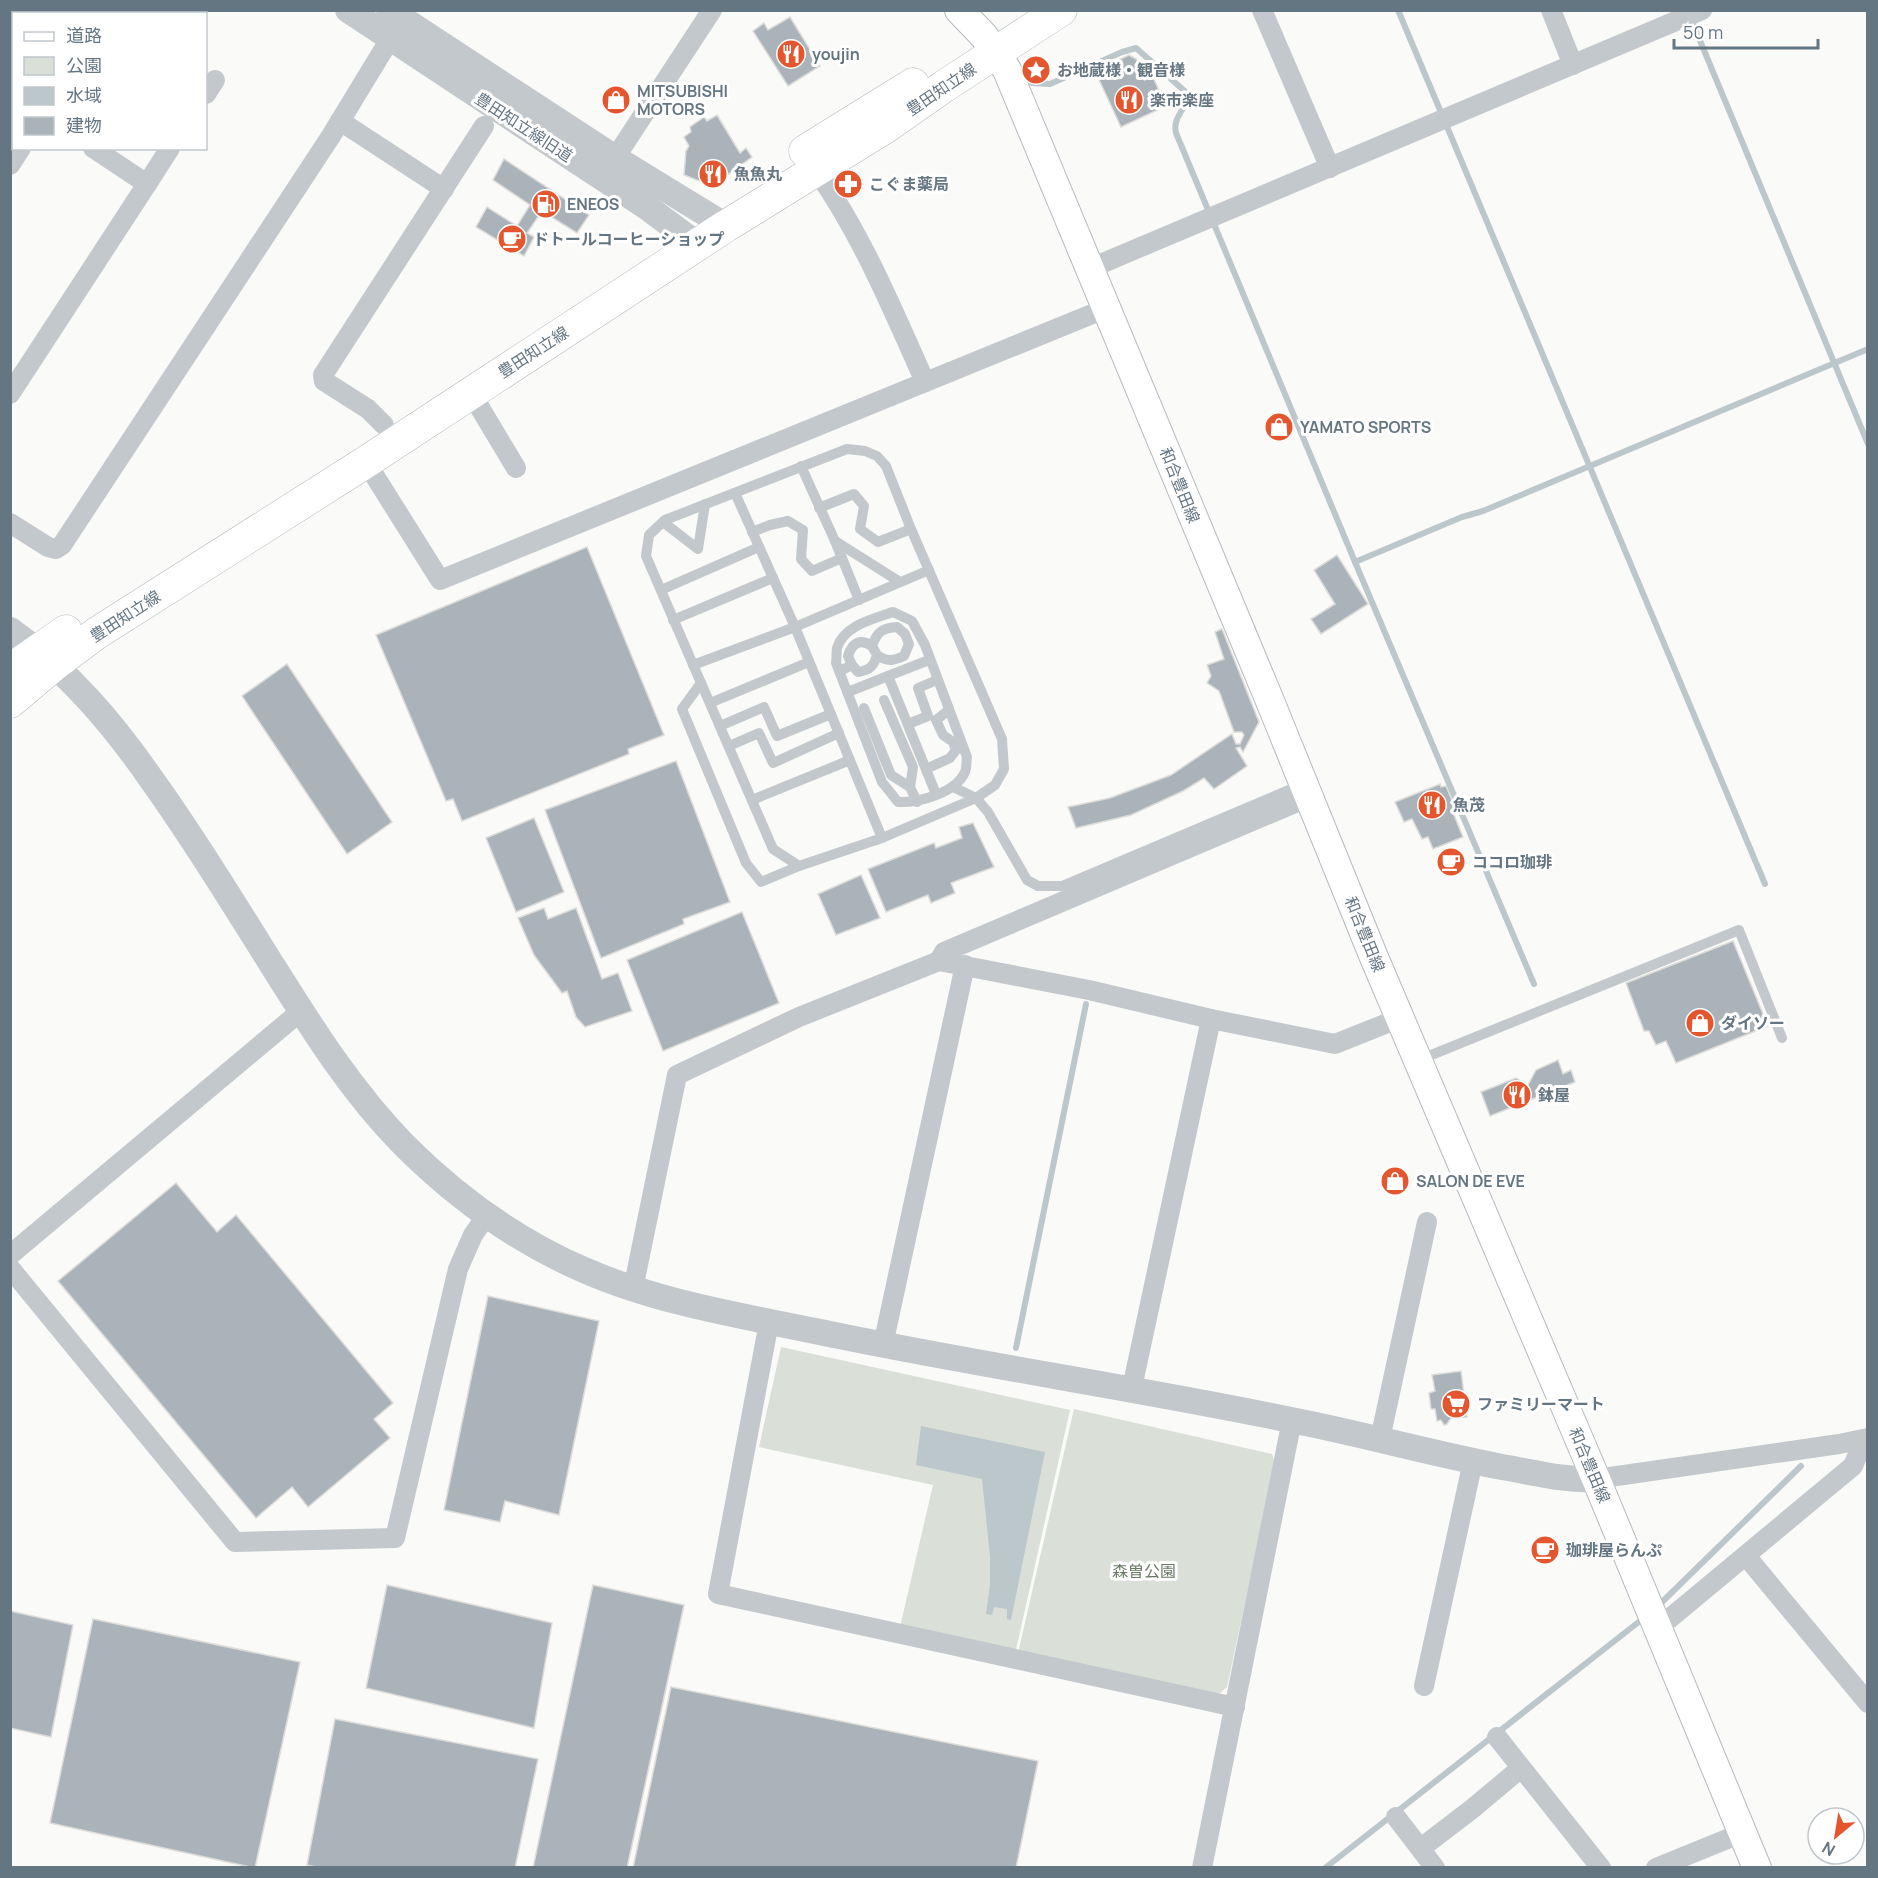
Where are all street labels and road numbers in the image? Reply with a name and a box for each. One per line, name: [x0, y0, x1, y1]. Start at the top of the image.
street label: 豊田知立線: [902, 58, 980, 120]
street label: 豊田知立線旧道: [471, 87, 577, 167]
street label: 豊田知立線: [493, 321, 573, 383]
street label: 和合豊田線: [1155, 444, 1205, 526]
street label: 豊田知立線: [85, 585, 165, 647]
street label: 和合豊田線: [1340, 893, 1390, 975]
street label: 和合豊田線: [1564, 1424, 1616, 1506]

